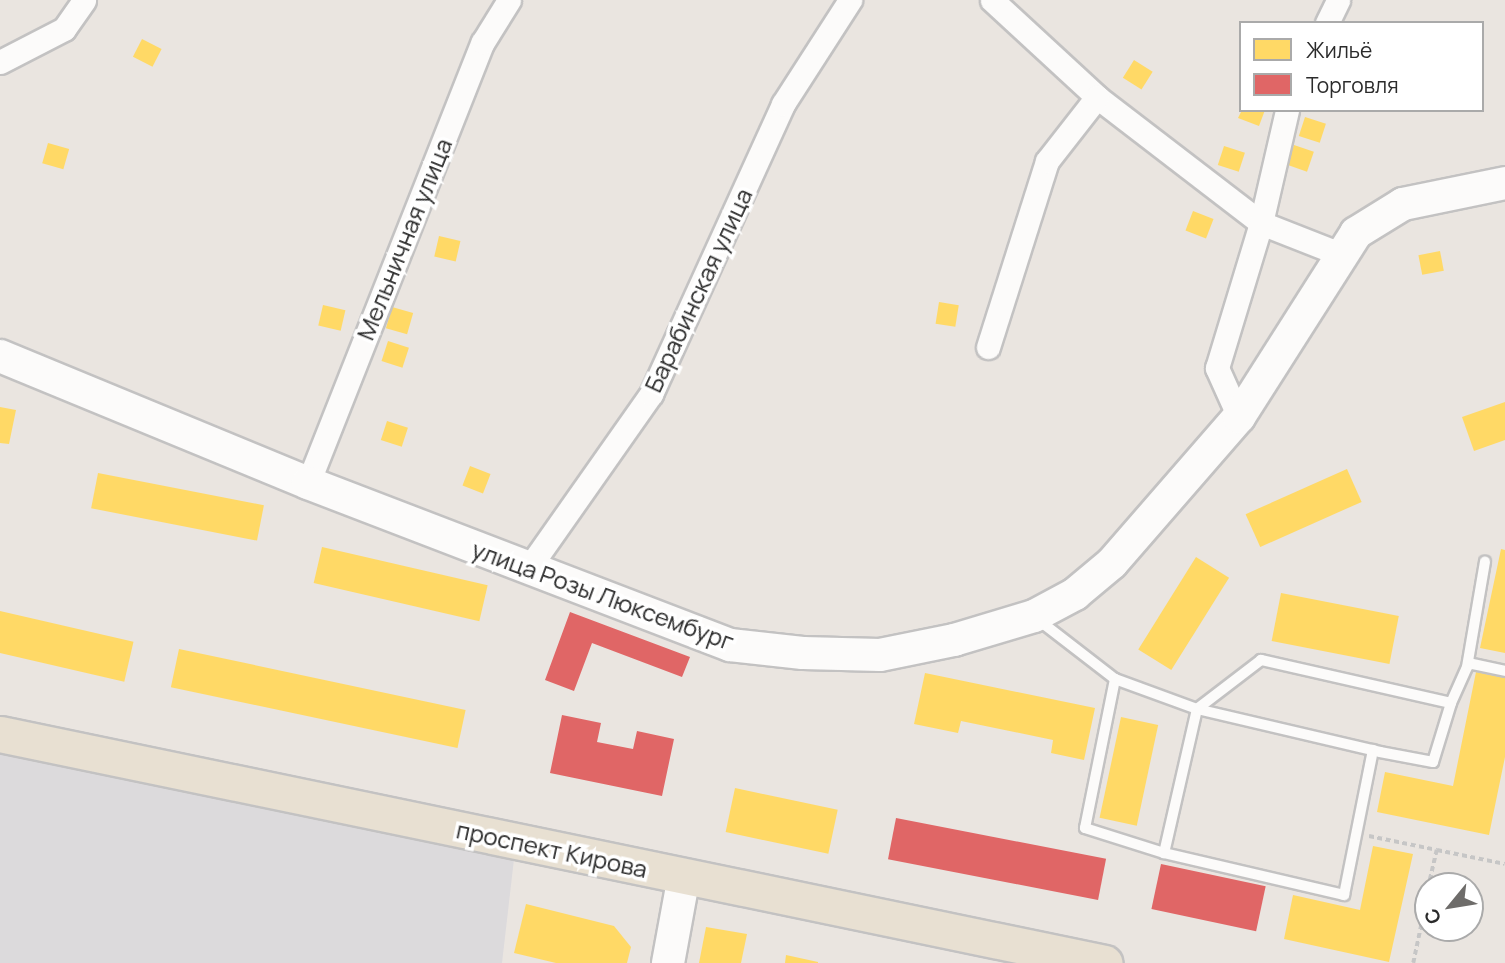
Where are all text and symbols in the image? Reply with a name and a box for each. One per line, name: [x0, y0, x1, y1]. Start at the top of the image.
legend: [1239, 21, 1484, 112]
text: Жильё: [1306, 36, 1372, 64]
text: Торговля: [1306, 71, 1399, 99]
street label: Мельничная улица: [350, 134, 458, 344]
street label: Барабинская улица: [638, 184, 758, 396]
street label: улица Розы Люксембург: [468, 534, 738, 656]
street label: проспект Кирова: [454, 815, 650, 883]
north arrow: [1414, 872, 1484, 942]
text: С: [1418, 904, 1447, 929]

